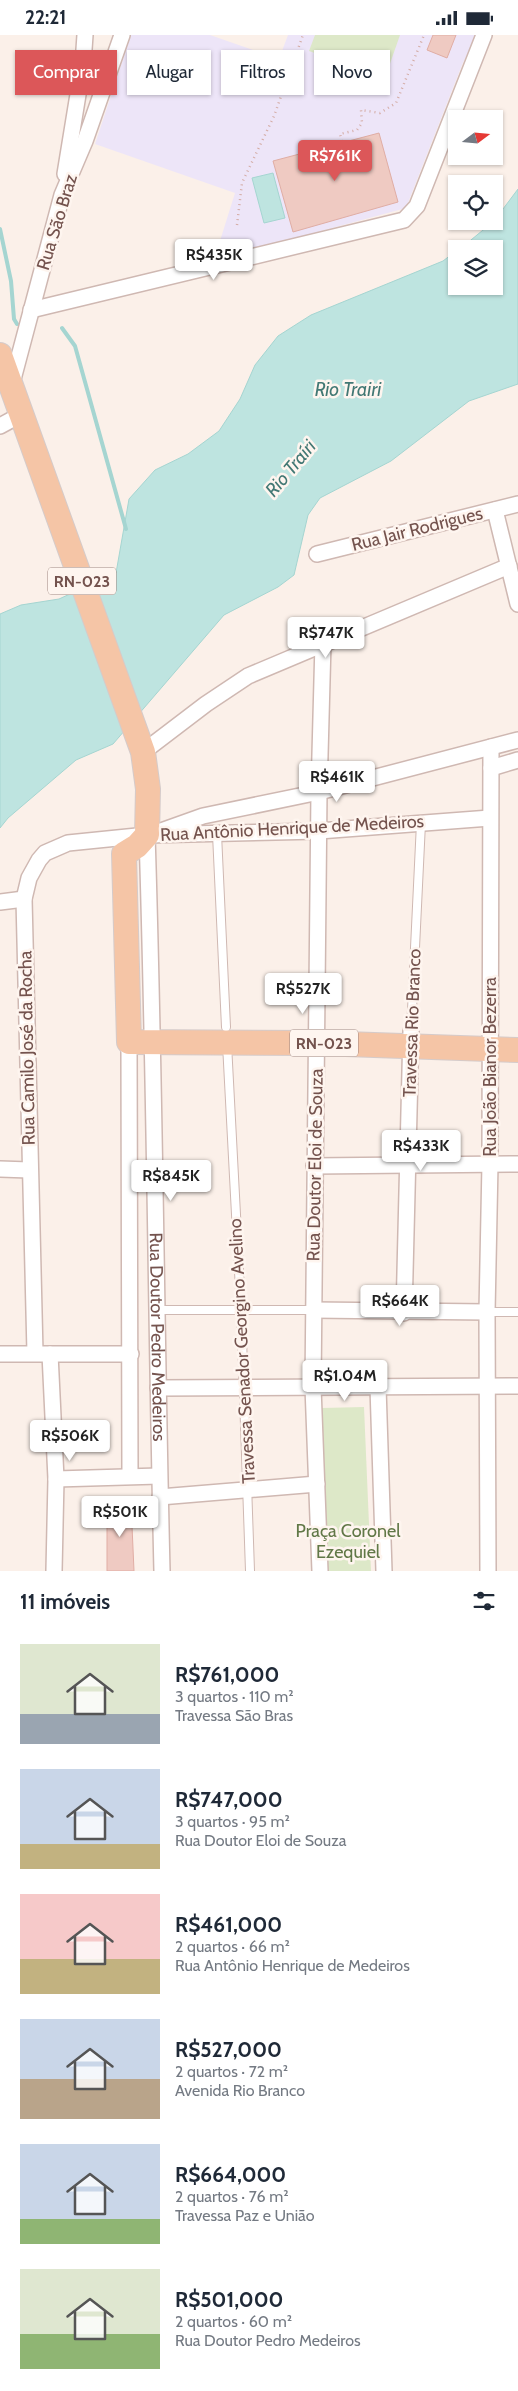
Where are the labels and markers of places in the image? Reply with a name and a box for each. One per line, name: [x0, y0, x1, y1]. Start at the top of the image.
pin: R$761K: [294, 139, 376, 182]
pin: R$435K: [173, 239, 255, 281]
pin: R$747K: [285, 617, 367, 659]
pin: R$461K: [296, 761, 378, 803]
pin: R$527K: [262, 973, 344, 1015]
pin: R$433K: [380, 1129, 462, 1172]
pin: R$845K: [130, 1159, 212, 1202]
pin: R$664K: [359, 1285, 441, 1327]
pin: R$1.04M: [299, 1359, 391, 1402]
pin: R$506K: [29, 1419, 111, 1462]
pin: R$501K: [79, 1495, 161, 1538]

